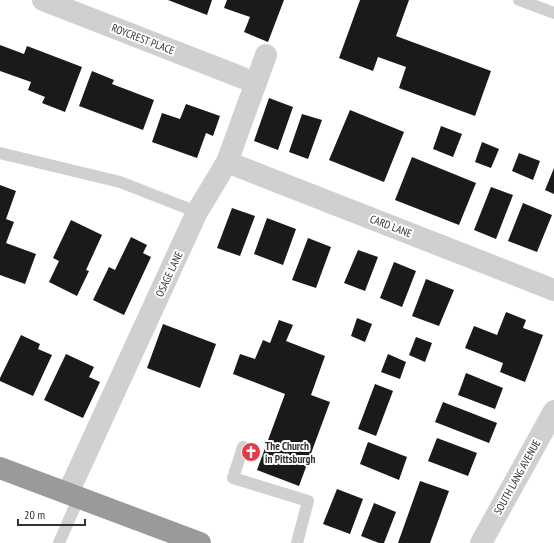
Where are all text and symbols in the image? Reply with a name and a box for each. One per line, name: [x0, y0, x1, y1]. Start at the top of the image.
street label: ROYCREST PLACE: [110, 21, 177, 58]
street label: CARD LANE: [368, 212, 414, 240]
street label: OSAGE LANE: [152, 249, 186, 299]
street label: SOUTH LANG AVENUE: [491, 437, 544, 517]
place label: The Church in Pittsburgh: [265, 439, 315, 466]
church icon: The Church in Pittsburgh: [240, 441, 262, 463]
scale bar: [18, 501, 85, 527]
text: 20 m: [24, 507, 45, 522]

